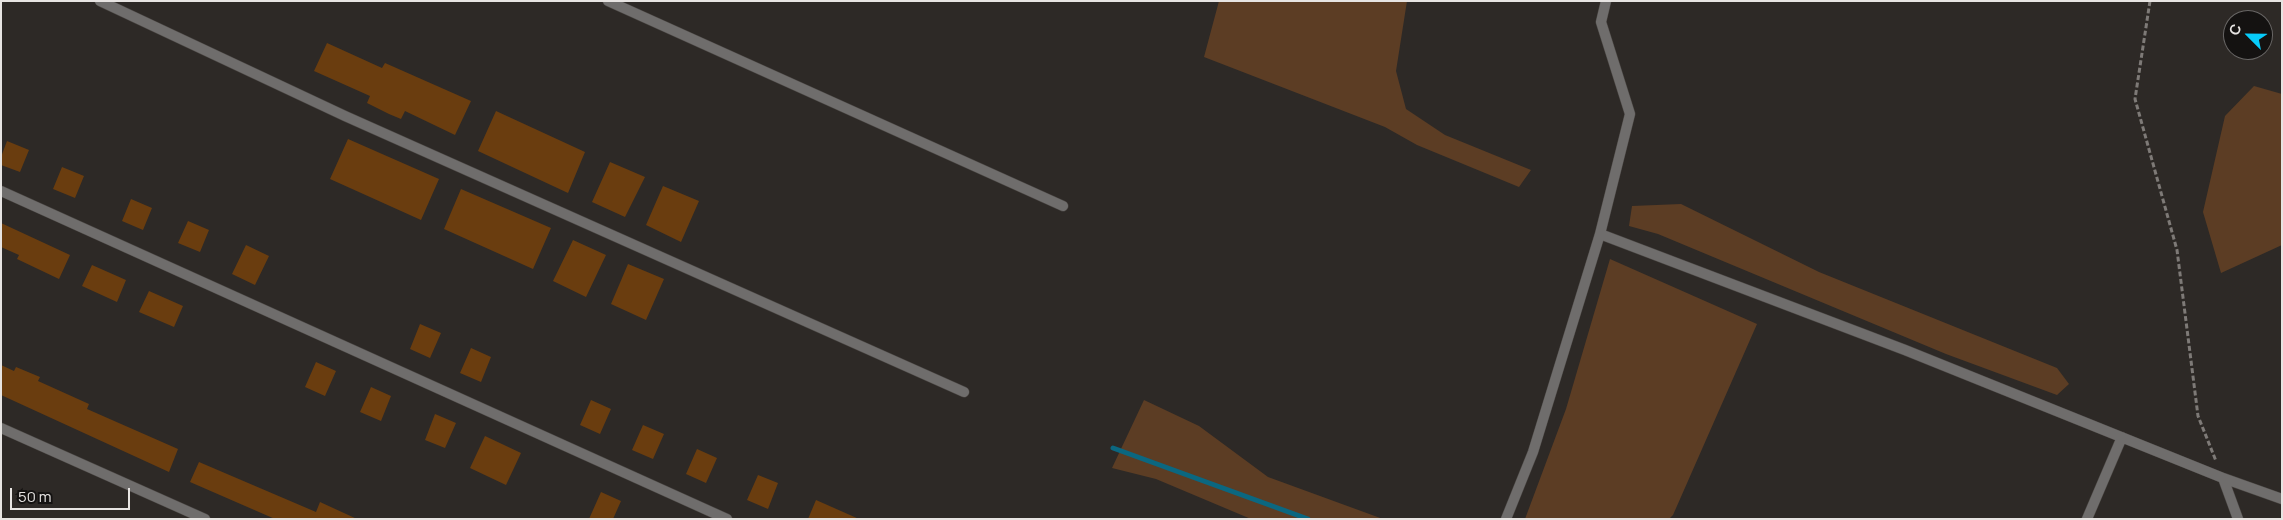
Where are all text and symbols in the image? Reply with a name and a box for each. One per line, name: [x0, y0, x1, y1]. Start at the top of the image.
north arrow: [2223, 10, 2273, 60]
text: С: [2224, 21, 2245, 38]
scale bar: [12, 478, 132, 510]
text: 50 m: [18, 486, 52, 507]

